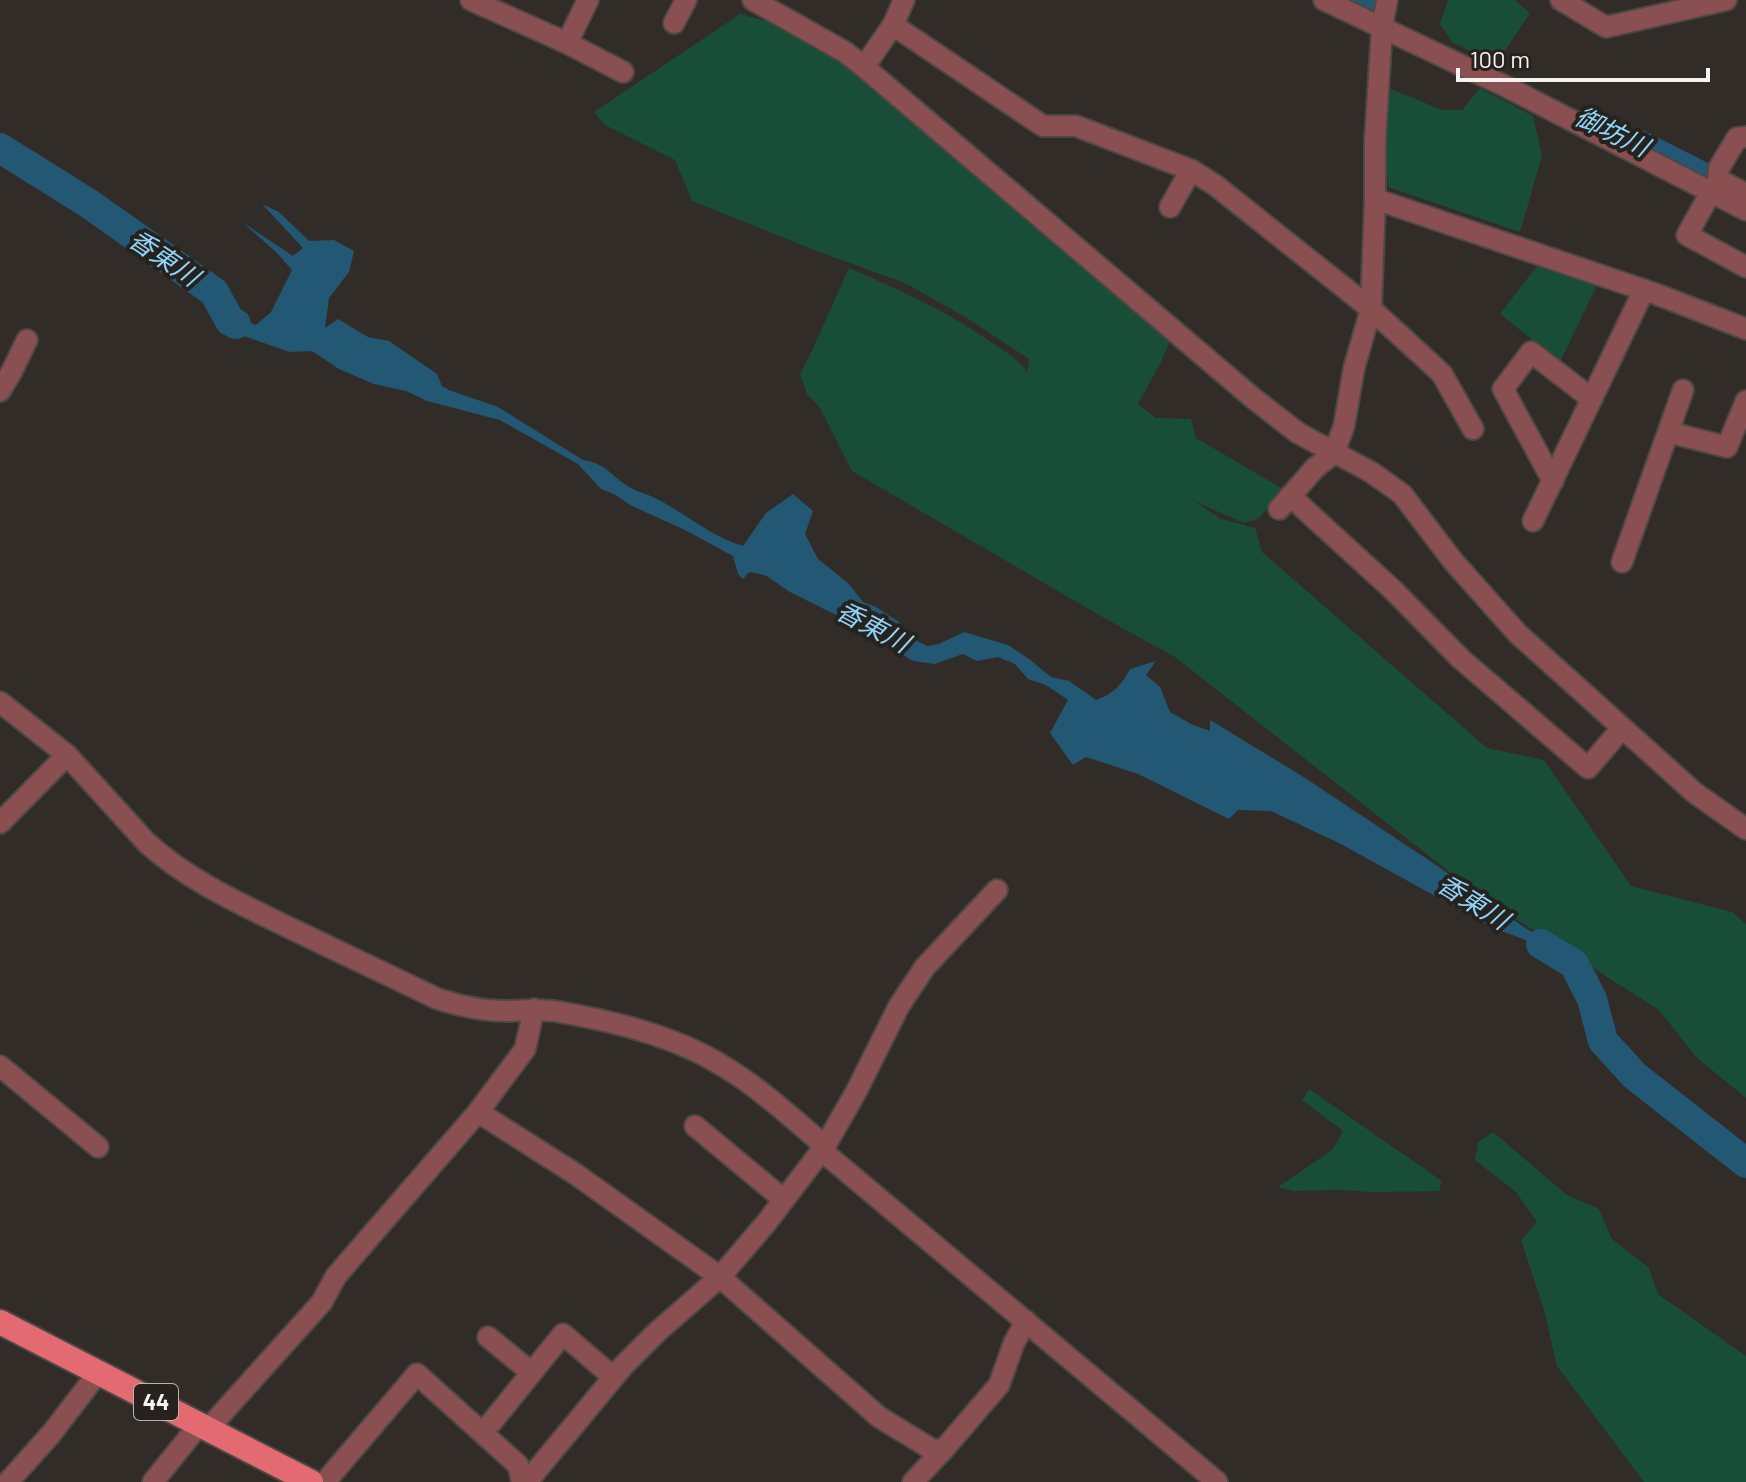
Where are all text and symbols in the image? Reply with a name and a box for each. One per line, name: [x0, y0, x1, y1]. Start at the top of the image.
scale bar: [1458, 32, 1708, 82]
text: 100 m: [1470, 44, 1530, 73]
water label: 御坊川: [1571, 100, 1657, 163]
water label: 香東川: [124, 222, 208, 293]
water label: 香東川: [832, 594, 918, 659]
water label: 香東川: [1433, 867, 1518, 936]
road number: 44: [134, 1384, 178, 1420]

